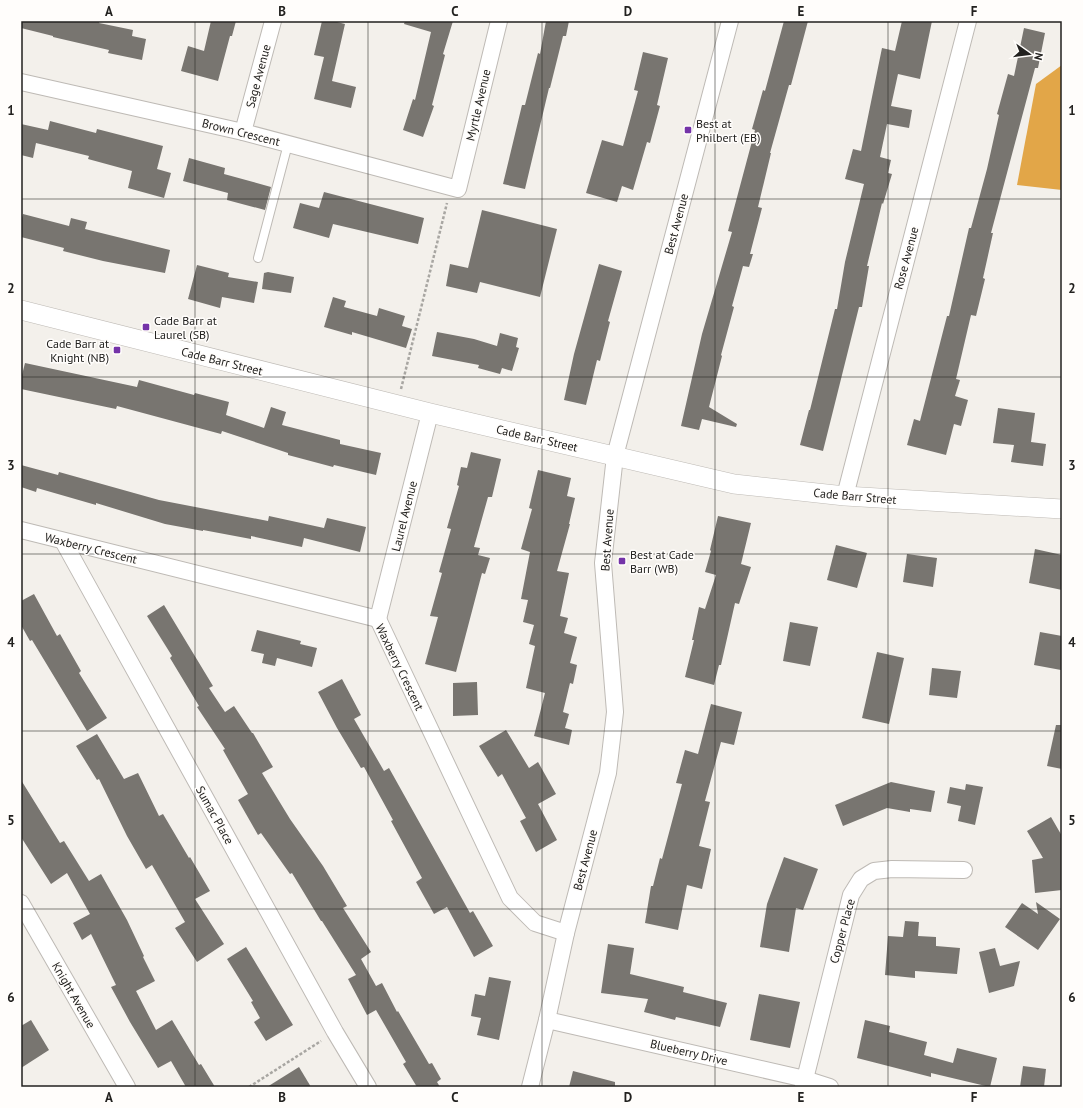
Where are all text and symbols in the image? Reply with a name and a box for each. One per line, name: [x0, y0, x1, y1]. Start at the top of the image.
text: A: [105, 3, 113, 20]
text: B: [278, 3, 286, 20]
text: C: [451, 3, 459, 20]
text: D: [624, 3, 632, 20]
text: E: [798, 3, 805, 20]
text: F: [971, 3, 978, 20]
north arrow: [1009, 34, 1049, 74]
street label: Sage Avenue: [242, 43, 274, 109]
text: N: [1031, 51, 1046, 62]
street label: Myrtle Avenue: [462, 68, 494, 142]
text: 1: [7, 102, 15, 119]
text: 1: [1068, 102, 1076, 119]
street label: Brown Crescent: [201, 115, 281, 149]
place label: Best at Philbert (EB): [696, 116, 760, 145]
marker: Best at Philbert (EB): [683, 125, 693, 135]
street label: Best Avenue: [661, 192, 691, 256]
street label: Rose Avenue: [890, 225, 922, 291]
text: 2: [7, 280, 15, 297]
text: 2: [1068, 280, 1076, 297]
place label: Cade Barr at Laurel (SB): [154, 313, 217, 342]
marker: Cade Barr at Laurel (SB): [141, 322, 151, 332]
place label: Cade Barr at Knight (NB): [46, 336, 109, 365]
street label: Cade Barr Street: [180, 344, 264, 378]
marker: Cade Barr at Knight (NB): [112, 345, 122, 355]
street label: Cade Barr Street: [495, 421, 579, 455]
text: 3: [7, 457, 15, 474]
text: 3: [1068, 457, 1076, 474]
street label: Laurel Avenue: [388, 479, 420, 553]
street label: Cade Barr Street: [813, 485, 897, 507]
street label: Best Avenue: [597, 508, 617, 572]
street label: Waxberry Crescent: [43, 529, 139, 567]
place label: Best at Cade Barr (WB): [630, 547, 694, 576]
marker: Best at Cade Barr (WB): [617, 556, 627, 566]
street label: Waxberry Crescent: [373, 621, 427, 713]
text: 4: [7, 634, 15, 651]
text: 4: [1068, 634, 1076, 651]
street label: Sumac Place: [193, 783, 237, 847]
text: 5: [7, 812, 15, 829]
text: 5: [1068, 812, 1076, 829]
street label: Best Avenue: [570, 828, 600, 892]
street label: Copper Place: [826, 897, 858, 965]
street label: Knight Avenue: [49, 959, 99, 1031]
text: 6: [7, 989, 15, 1006]
text: 6: [1068, 989, 1076, 1006]
street label: Blueberry Drive: [649, 1036, 729, 1068]
text: A: [105, 1089, 113, 1106]
text: B: [278, 1089, 286, 1106]
text: C: [451, 1089, 459, 1106]
text: D: [624, 1089, 632, 1106]
text: E: [798, 1089, 805, 1106]
text: F: [971, 1089, 978, 1106]

